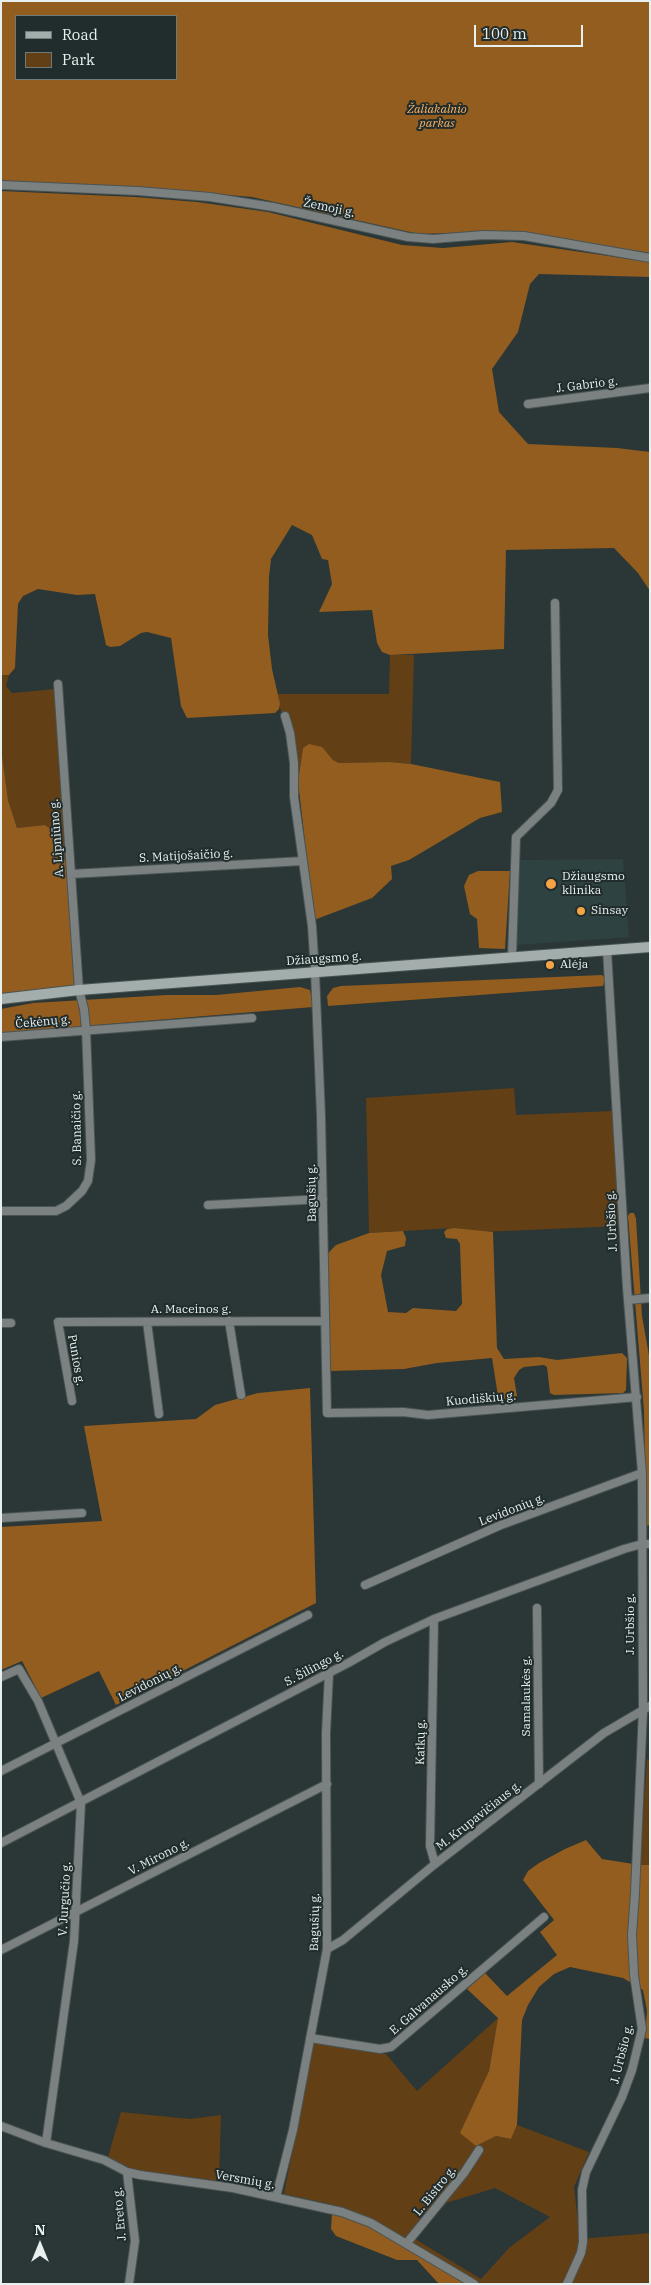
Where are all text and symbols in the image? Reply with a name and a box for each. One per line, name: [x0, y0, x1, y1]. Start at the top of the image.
legend: [15, 15, 178, 80]
scale bar: [476, 15, 585, 47]
text: 100 m: [482, 24, 527, 43]
text: Road: [62, 25, 98, 44]
text: Park: [62, 50, 95, 69]
park label: Žaliakalnio parkas: [407, 103, 467, 131]
street label: Žemoji g.: [302, 196, 356, 220]
street label: J. Gabrio g.: [555, 374, 619, 396]
street label: A. Lipniūno g.: [47, 798, 67, 878]
street label: S. Matijošaičio g.: [139, 846, 233, 866]
place label: Džiaugsmo klinika: [562, 870, 625, 898]
marker: Džiaugsmo klinika: [544, 877, 558, 891]
place label: Sinsay: [591, 904, 628, 918]
marker: Sinsay: [575, 905, 587, 917]
street label: Džiaugsmo g.: [286, 949, 362, 969]
place label: Alėja: [560, 958, 588, 972]
marker: Alėja: [544, 959, 556, 971]
street label: Čekėnų g.: [15, 1012, 71, 1032]
street label: S. Banaičio g.: [69, 1090, 85, 1166]
street label: Bagušių g.: [304, 1164, 320, 1222]
street label: J. Urbšio g.: [603, 1190, 621, 1252]
street label: A. Maceinos g.: [151, 1303, 231, 1317]
street label: Punios g.: [64, 1333, 88, 1387]
street label: Kuodiškių g.: [445, 1389, 517, 1409]
street label: Levidonių g.: [477, 1491, 547, 1529]
street label: J. Urbšio g.: [624, 1593, 638, 1655]
street label: S. Šilingo g.: [282, 1646, 346, 1690]
street label: Samalaukės g.: [520, 1656, 534, 1736]
street label: Levidonių g.: [116, 1661, 184, 1705]
street label: Katkų g.: [413, 1719, 429, 1765]
street label: M. Krupavičiaus g.: [433, 1778, 525, 1854]
street label: V. Mirono g.: [126, 1835, 192, 1879]
street label: V. Jurgučio g.: [56, 1861, 74, 1937]
street label: Bagušių g.: [307, 1893, 323, 1951]
street label: E. Galvanausko g.: [387, 1962, 471, 2038]
street label: J. Urbšio g.: [608, 2023, 636, 2085]
street label: L. Bistro g.: [411, 2163, 459, 2219]
street label: Versmių g.: [214, 2168, 276, 2192]
street label: J. Ereto g.: [110, 2186, 130, 2242]
north arrow: [15, 2220, 65, 2270]
text: N: [34, 2221, 46, 2239]

